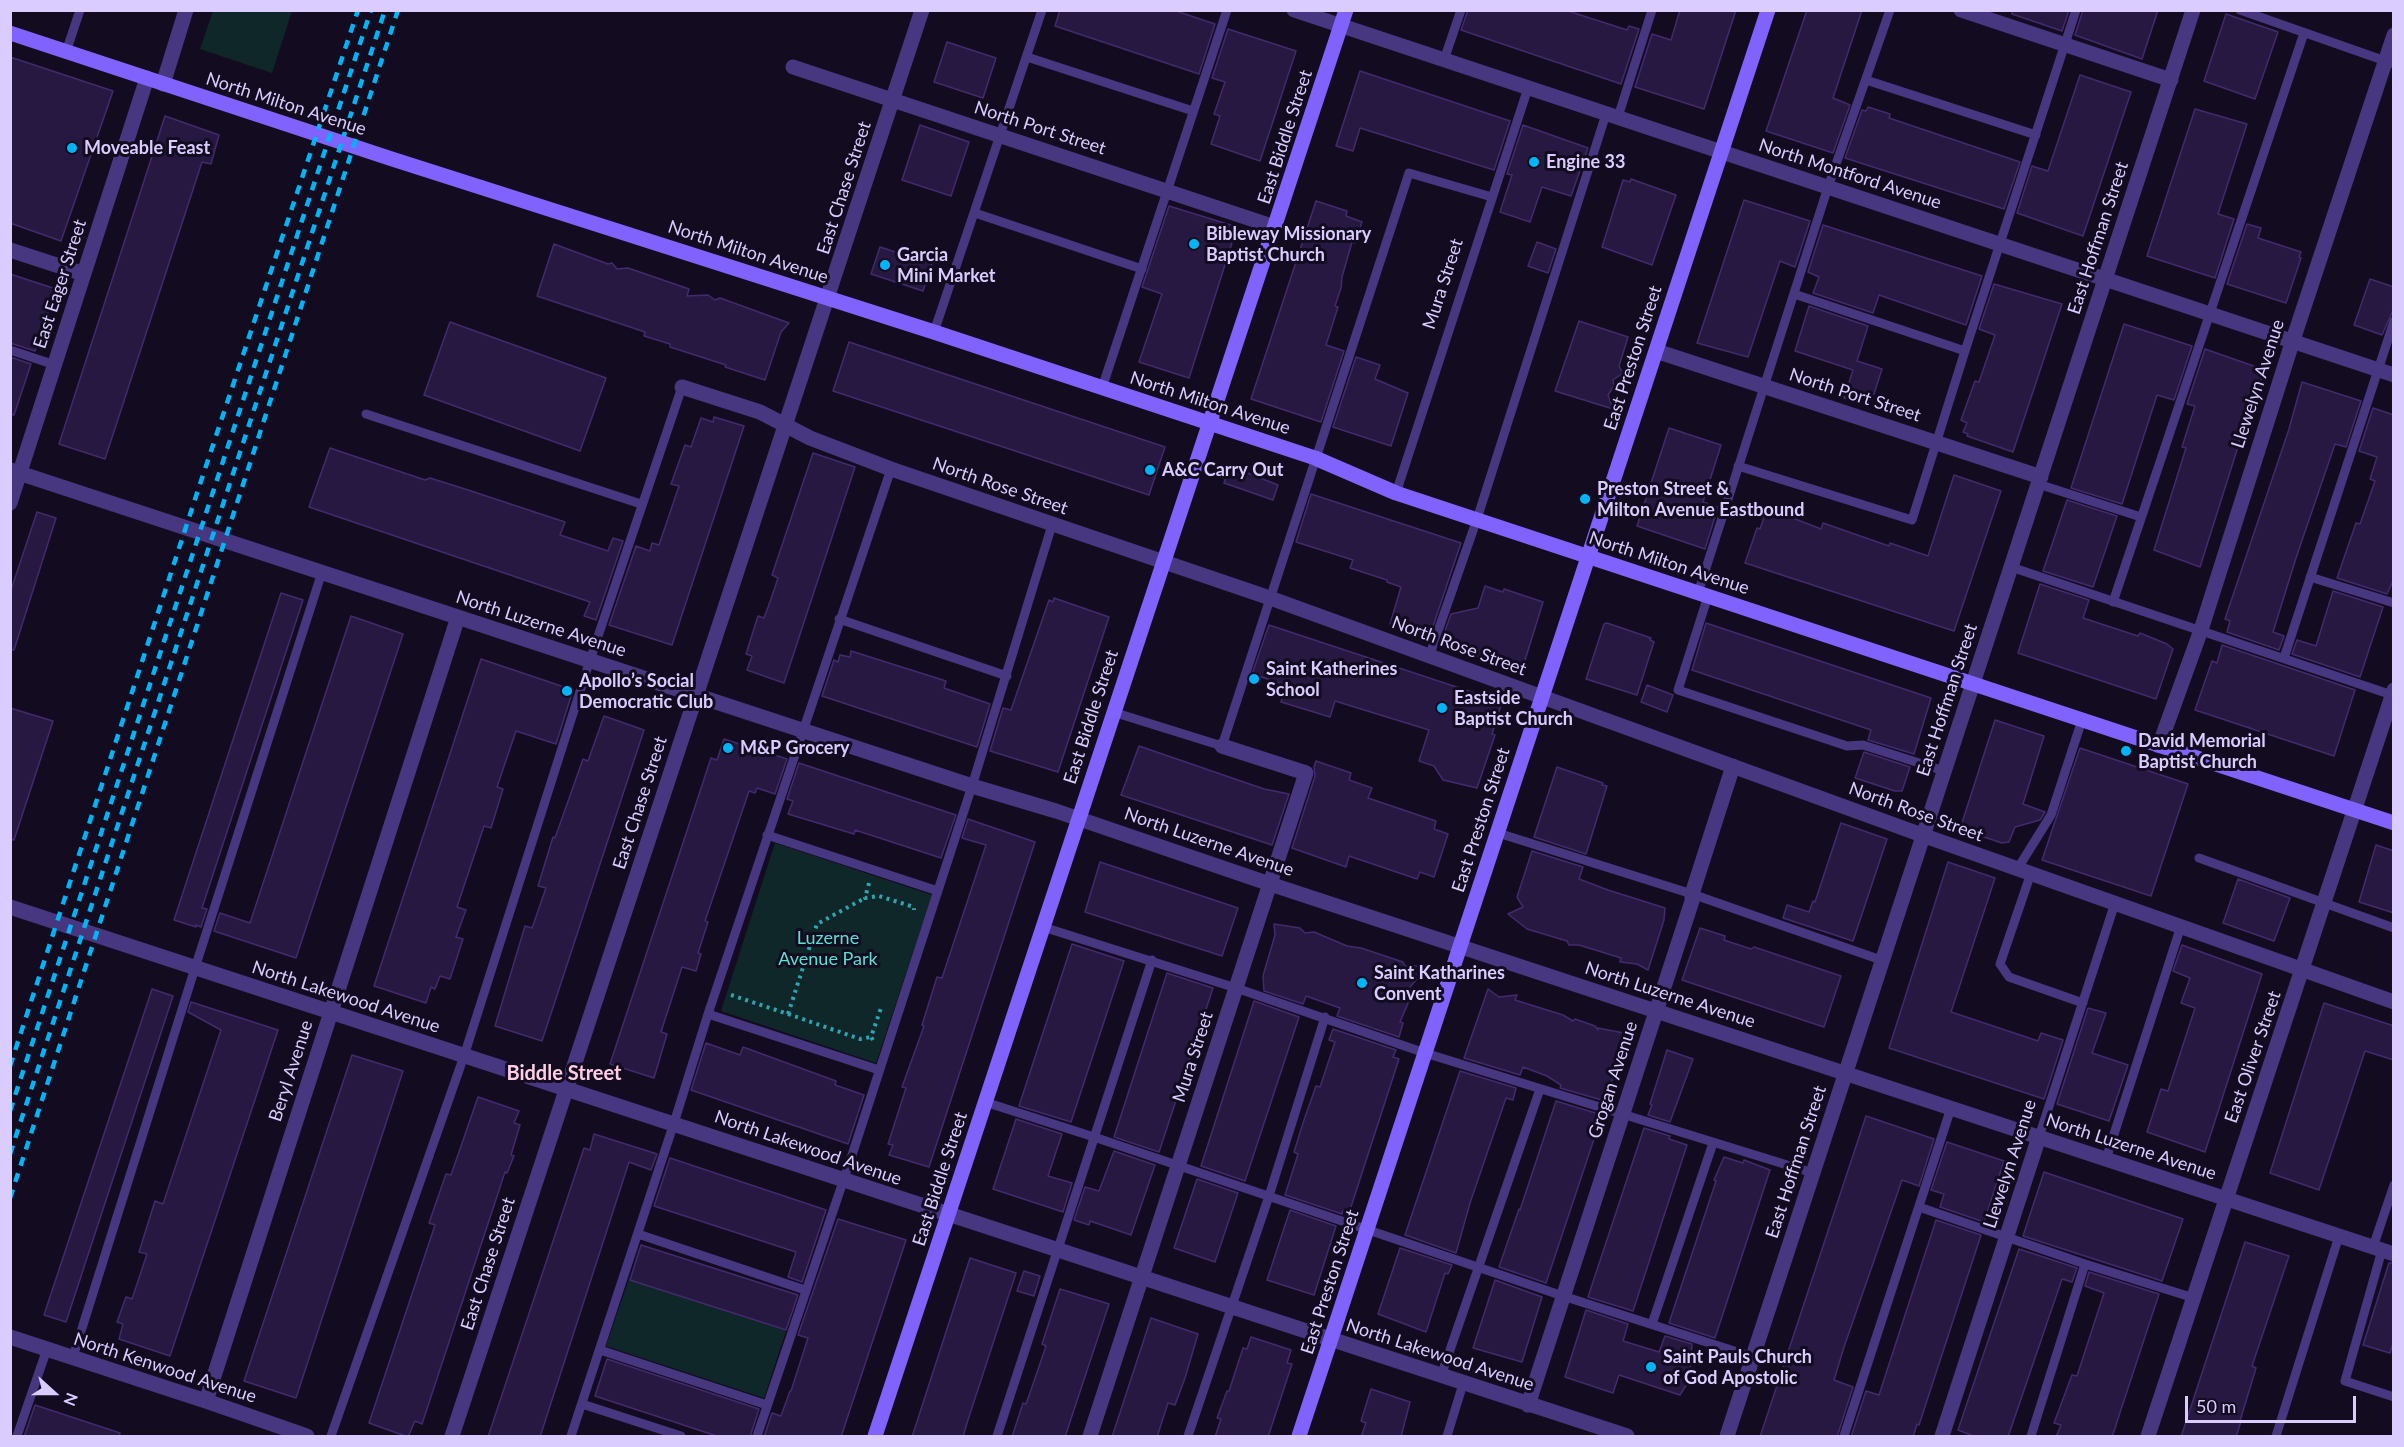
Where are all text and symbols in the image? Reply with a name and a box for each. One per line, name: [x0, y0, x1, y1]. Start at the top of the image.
street label: East Biddle Street: [1253, 67, 1317, 207]
street label: North Milton Avenue: [203, 68, 369, 140]
street label: North Port Street: [972, 97, 1108, 159]
street label: East Chase Street: [812, 119, 876, 257]
street label: North Montford Avenue: [1756, 134, 1944, 214]
place label: Moveable Feast: [84, 137, 210, 159]
marker: Moveable Feast: [65, 141, 79, 155]
place label: Engine 33: [1546, 151, 1625, 173]
marker: Engine 33: [1527, 155, 1541, 169]
street label: East Hoffman Street: [2063, 159, 2133, 317]
street label: North Milton Avenue: [665, 216, 831, 288]
street label: East Eager Street: [29, 217, 91, 351]
place label: Bibleway Missionary Baptist Church: [1206, 223, 1371, 266]
street label: Mura Street: [1418, 236, 1468, 332]
marker: Bibleway Missionary Baptist Church: [1187, 237, 1201, 251]
place label: Garcia Mini Market: [897, 244, 996, 286]
marker: Garcia Mini Market: [878, 258, 892, 272]
street label: East Preston Street: [1599, 283, 1667, 433]
street label: Llewelyn Avenue: [2227, 317, 2289, 451]
street label: North Port Street: [1787, 364, 1923, 426]
street label: North Milton Avenue: [1127, 367, 1293, 439]
street label: North Rose Street: [930, 453, 1070, 519]
place label: A&C Carry Out: [1162, 459, 1283, 481]
marker: A&C Carry Out: [1143, 463, 1157, 477]
place label: Preston Street & Milton Avenue Eastbound: [1597, 478, 1804, 520]
marker: Preston Street & Milton Avenue Eastbound: [1578, 492, 1592, 506]
street label: North Milton Avenue: [1586, 527, 1752, 599]
street label: North Luzerne Avenue: [453, 586, 629, 662]
street label: North Rose Street: [1389, 612, 1529, 680]
street label: East Hoffman Street: [1912, 621, 1982, 779]
street label: East Biddle Street: [1059, 647, 1123, 787]
place label: Saint Katherines School: [1266, 658, 1397, 700]
place label: Apollo’s Social Democratic Club: [579, 670, 713, 712]
marker: Saint Katherines School: [1247, 672, 1261, 686]
marker: Apollo’s Social Democratic Club: [560, 684, 574, 698]
place label: Eastside Baptist Church: [1454, 687, 1573, 730]
marker: Eastside Baptist Church: [1435, 701, 1449, 715]
place label: David Memorial Baptist Church: [2138, 730, 2266, 772]
street label: East Chase Street: [608, 734, 672, 872]
place label: M&P Grocery: [740, 737, 850, 759]
marker: M&P Grocery: [721, 741, 735, 755]
marker: David Memorial Baptist Church: [2119, 744, 2133, 758]
street label: East Preston Street: [1447, 745, 1515, 895]
street label: North Rose Street: [1846, 778, 1986, 846]
street label: North Luzerne Avenue: [1121, 803, 1297, 881]
park label: Luzerne Avenue Park: [778, 927, 878, 970]
street label: North Lakewood Avenue: [249, 956, 443, 1038]
street label: North Luzerne Avenue: [1582, 957, 1758, 1033]
place label: Saint Katharines Convent: [1374, 962, 1505, 1004]
marker: Saint Katharines Convent: [1355, 976, 1369, 990]
street label: East Oliver Street: [2220, 988, 2286, 1126]
street label: Mura Street: [1168, 1009, 1218, 1105]
street label: Beryl Avenue: [264, 1018, 318, 1124]
street label: Grogan Avenue: [1584, 1019, 1642, 1141]
district label: Biddle Street: [506, 1062, 622, 1086]
street label: East Hoffman Street: [1761, 1083, 1831, 1241]
street label: Llewelyn Avenue: [1979, 1097, 2041, 1231]
street label: North Lakewood Avenue: [712, 1106, 904, 1190]
street label: East Biddle Street: [908, 1109, 972, 1249]
street label: North Luzerne Avenue: [2043, 1109, 2219, 1185]
street label: East Chase Street: [456, 1195, 520, 1333]
street label: East Preston Street: [1296, 1207, 1364, 1357]
street label: North Lakewood Avenue: [1343, 1314, 1537, 1396]
street label: North Kenwood Avenue: [71, 1328, 259, 1408]
place label: Saint Pauls Church of God Apostolic: [1663, 1346, 1812, 1388]
marker: Saint Pauls Church of God Apostolic: [1644, 1360, 1658, 1374]
north arrow: [24, 1363, 84, 1423]
scale bar: [2188, 1384, 2359, 1422]
text: 50 m: [2196, 1395, 2236, 1417]

